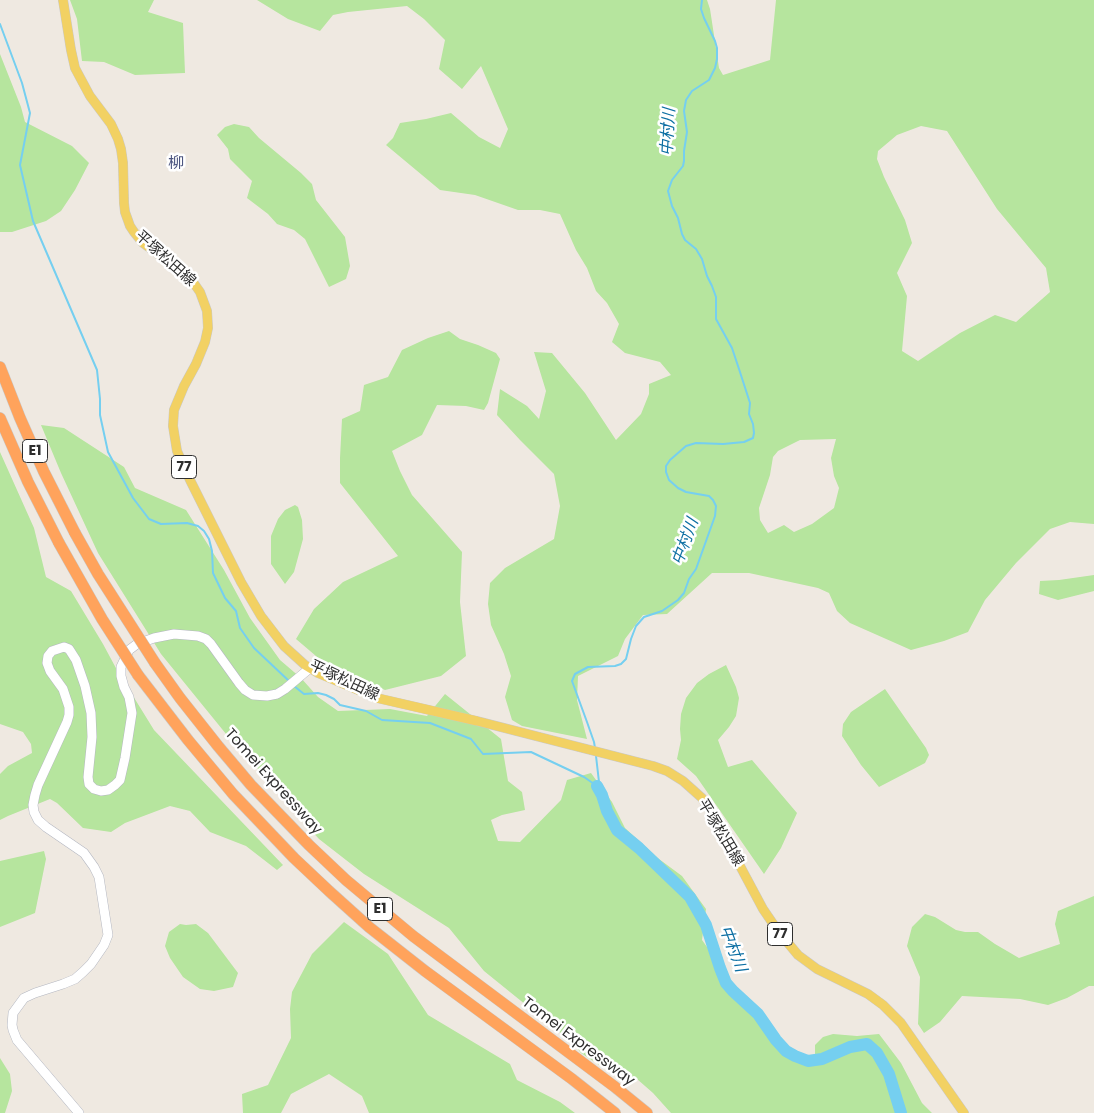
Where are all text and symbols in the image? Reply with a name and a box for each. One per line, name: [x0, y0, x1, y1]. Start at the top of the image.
water label: 中村川: [658, 108, 680, 156]
district label: 柳: [168, 154, 184, 174]
street label: 平塚松田線: [131, 227, 199, 291]
road number: E1: [22, 440, 48, 462]
road number: 77: [172, 456, 196, 478]
water label: 中村川: [669, 516, 703, 568]
street label: 平塚松田線: [306, 657, 382, 705]
street label: Tomei Expressway: [221, 725, 325, 839]
street label: 平塚松田線: [693, 796, 747, 870]
road number: E1: [368, 898, 392, 921]
road number: 77: [768, 922, 792, 946]
water label: 中村川: [714, 923, 750, 975]
street label: Tomei Expressway: [518, 994, 638, 1090]

